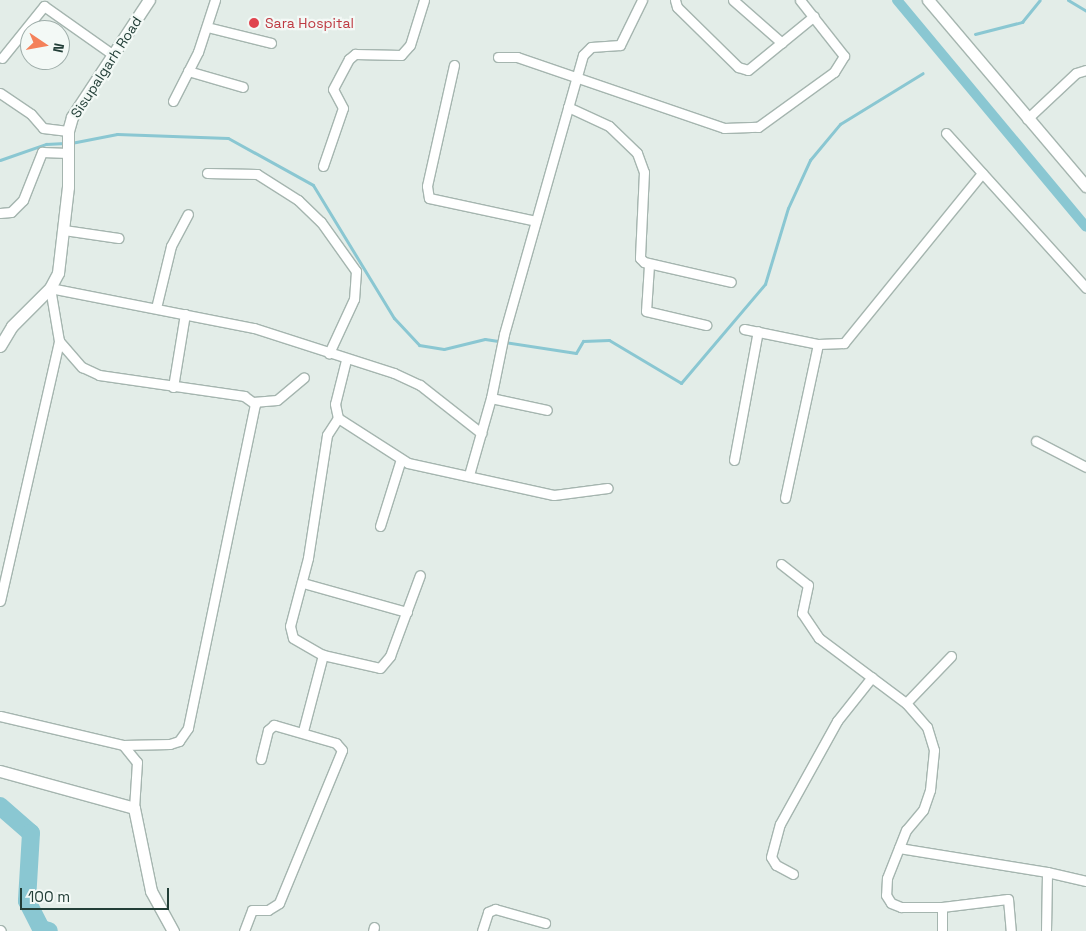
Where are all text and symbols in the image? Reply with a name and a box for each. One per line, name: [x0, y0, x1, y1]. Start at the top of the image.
street label: Sisupalgarh Road: [67, 13, 145, 121]
place label: Sara Hospital: [265, 15, 354, 31]
marker: Sara Hospital: [247, 16, 261, 30]
north arrow: [20, 20, 70, 70]
text: N: [49, 41, 68, 54]
scale bar: [22, 878, 171, 910]
text: 100 m: [28, 887, 70, 906]

